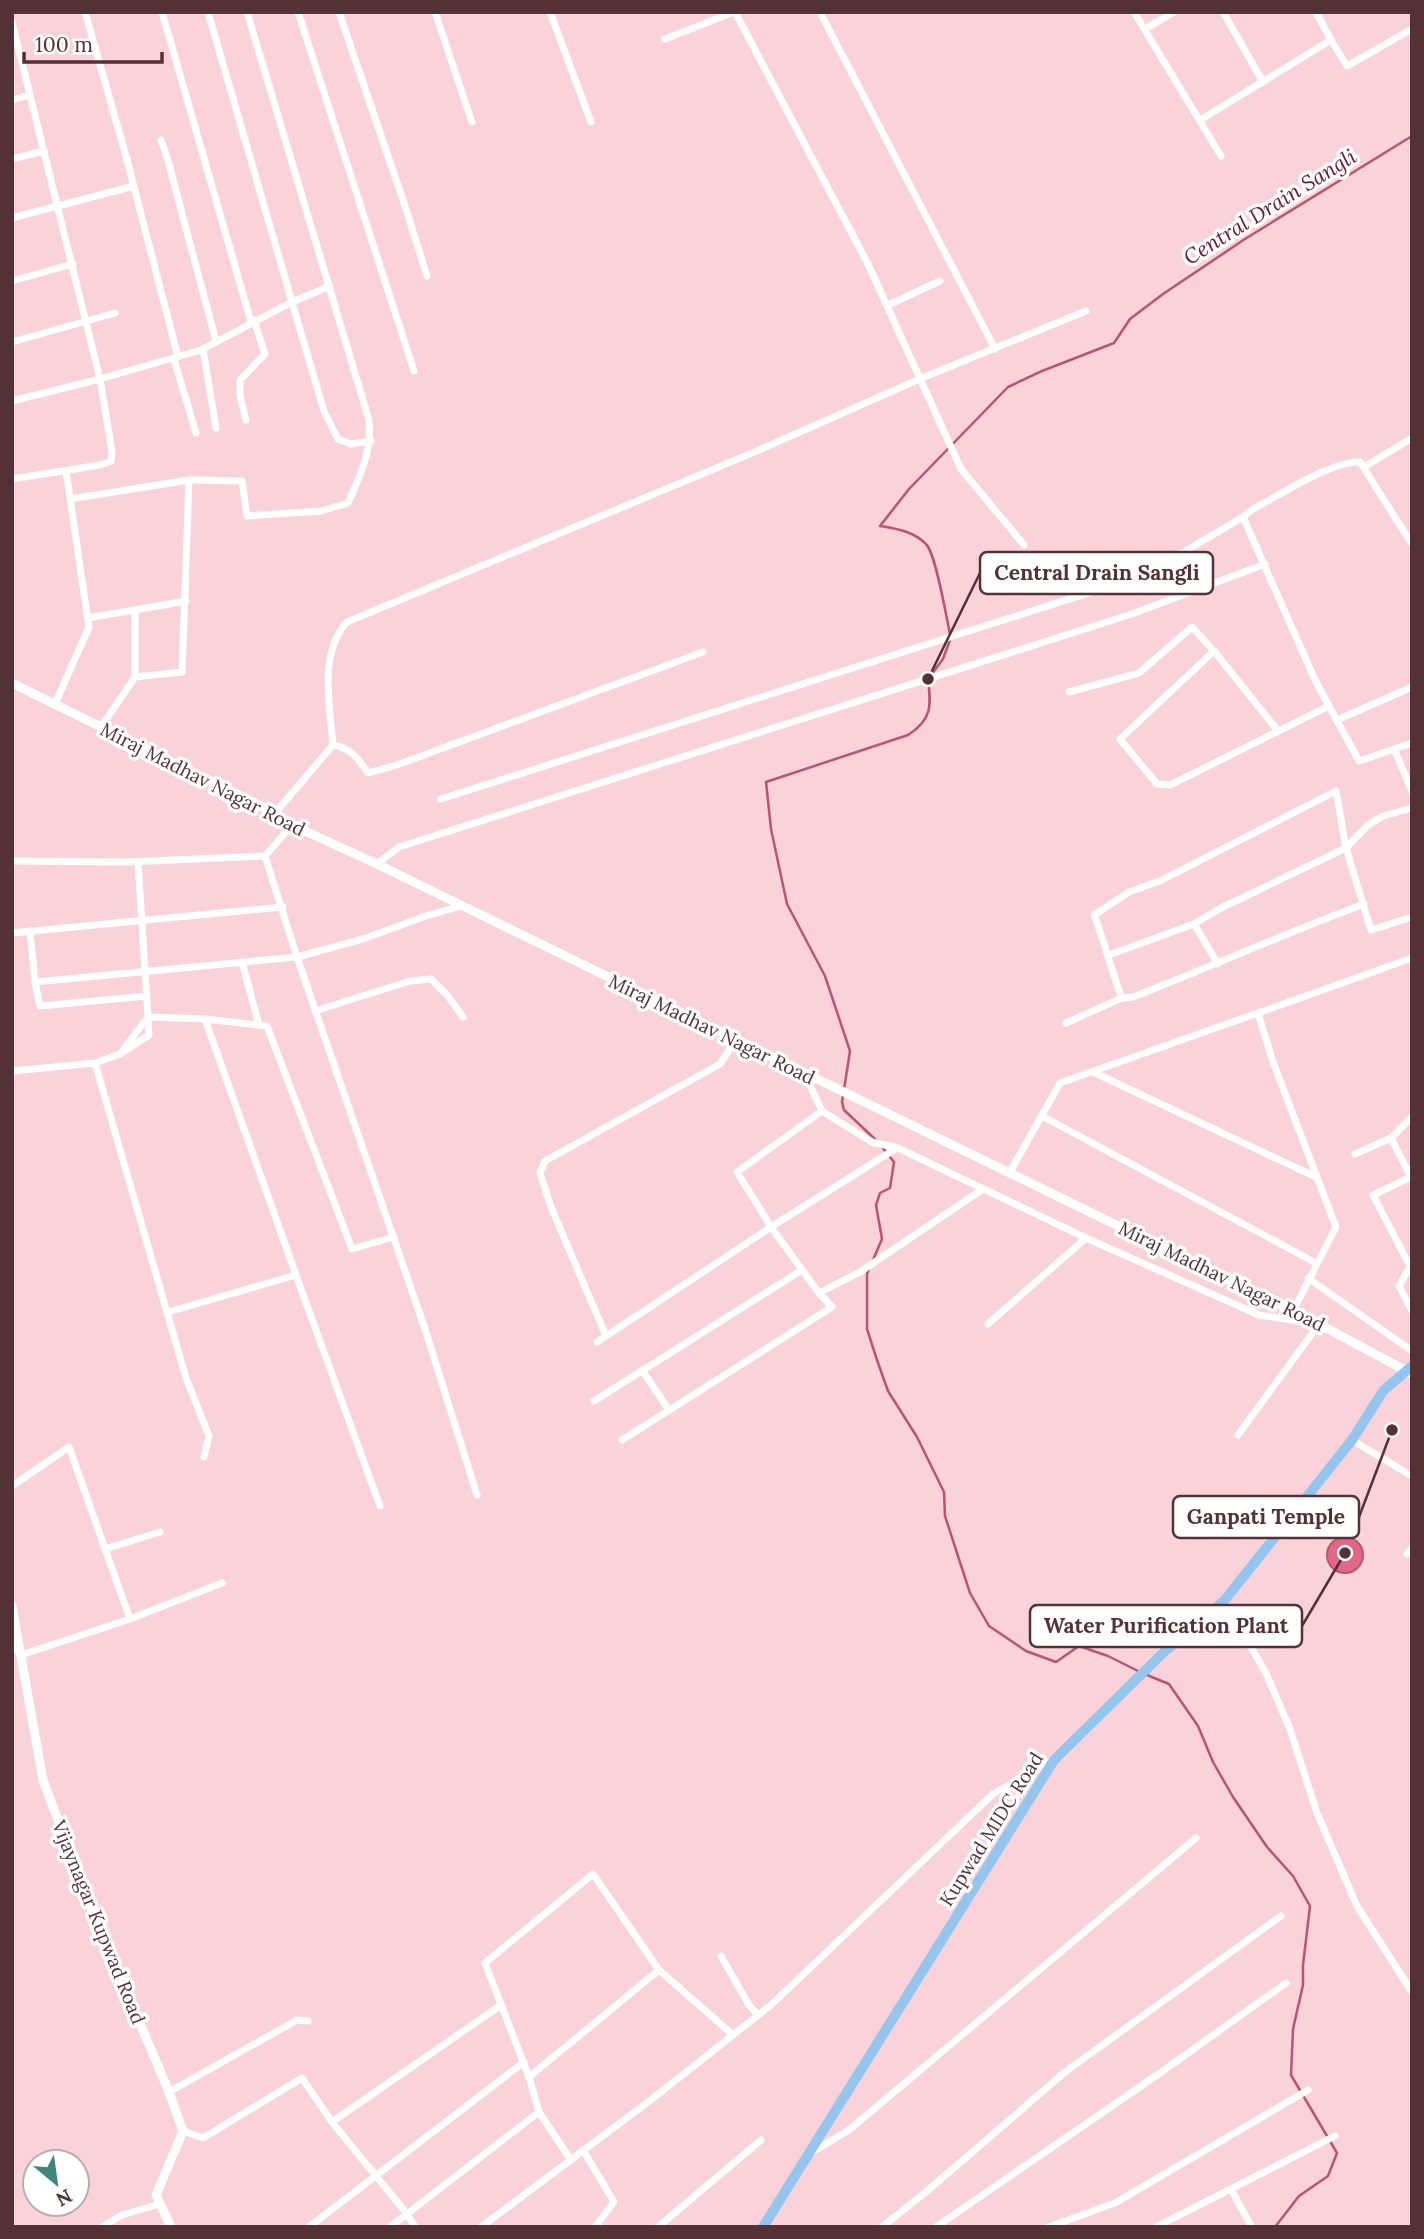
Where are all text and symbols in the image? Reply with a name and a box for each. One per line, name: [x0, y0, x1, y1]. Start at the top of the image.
scale bar: [24, 21, 163, 65]
text: 100 m: [35, 31, 93, 58]
water label: Central Drain Sangli: [1178, 142, 1361, 271]
callout: Central Drain Sangli: [980, 552, 1213, 594]
text: Central Drain Sangli: [994, 559, 1200, 586]
street label: Miraj Madhav Nagar Road: [97, 717, 309, 841]
street label: Miraj Madhav Nagar Road: [605, 969, 819, 1089]
street label: Miraj Madhav Nagar Road: [1115, 1216, 1329, 1336]
callout: Ganpati Temple: [1173, 1496, 1359, 1538]
text: Ganpati Temple: [1187, 1503, 1345, 1530]
callout: Water Purification Plant: [1030, 1605, 1302, 1647]
text: Water Purification Plant: [1044, 1612, 1289, 1639]
street label: Kupwad MIDC Road: [934, 1748, 1048, 1910]
street label: Vijaynagar Kupwad Road: [47, 1816, 151, 2027]
north arrow: [21, 2148, 91, 2218]
text: N: [52, 2184, 76, 2212]

